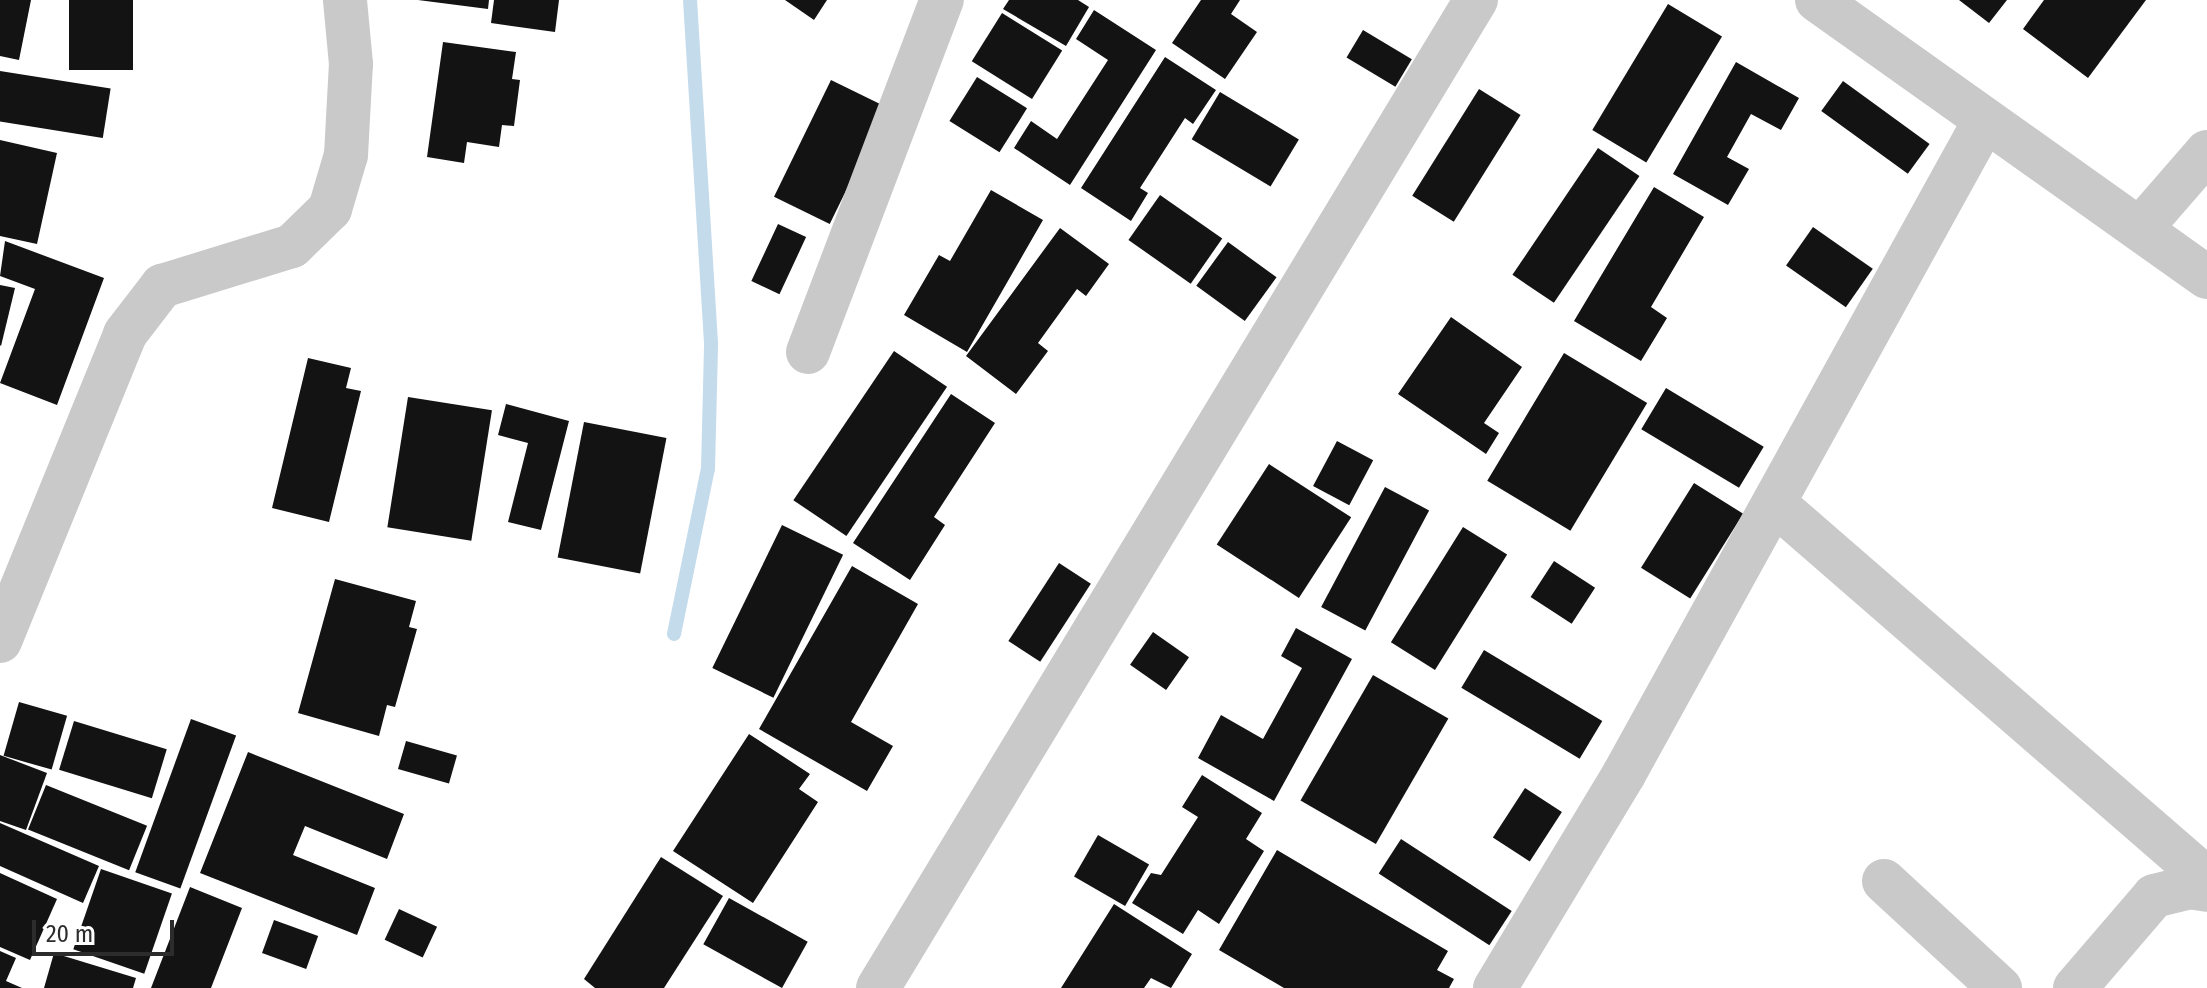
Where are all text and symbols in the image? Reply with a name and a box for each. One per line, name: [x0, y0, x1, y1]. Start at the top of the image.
scale bar: [36, 904, 178, 954]
text: 20 m: [46, 920, 93, 948]

